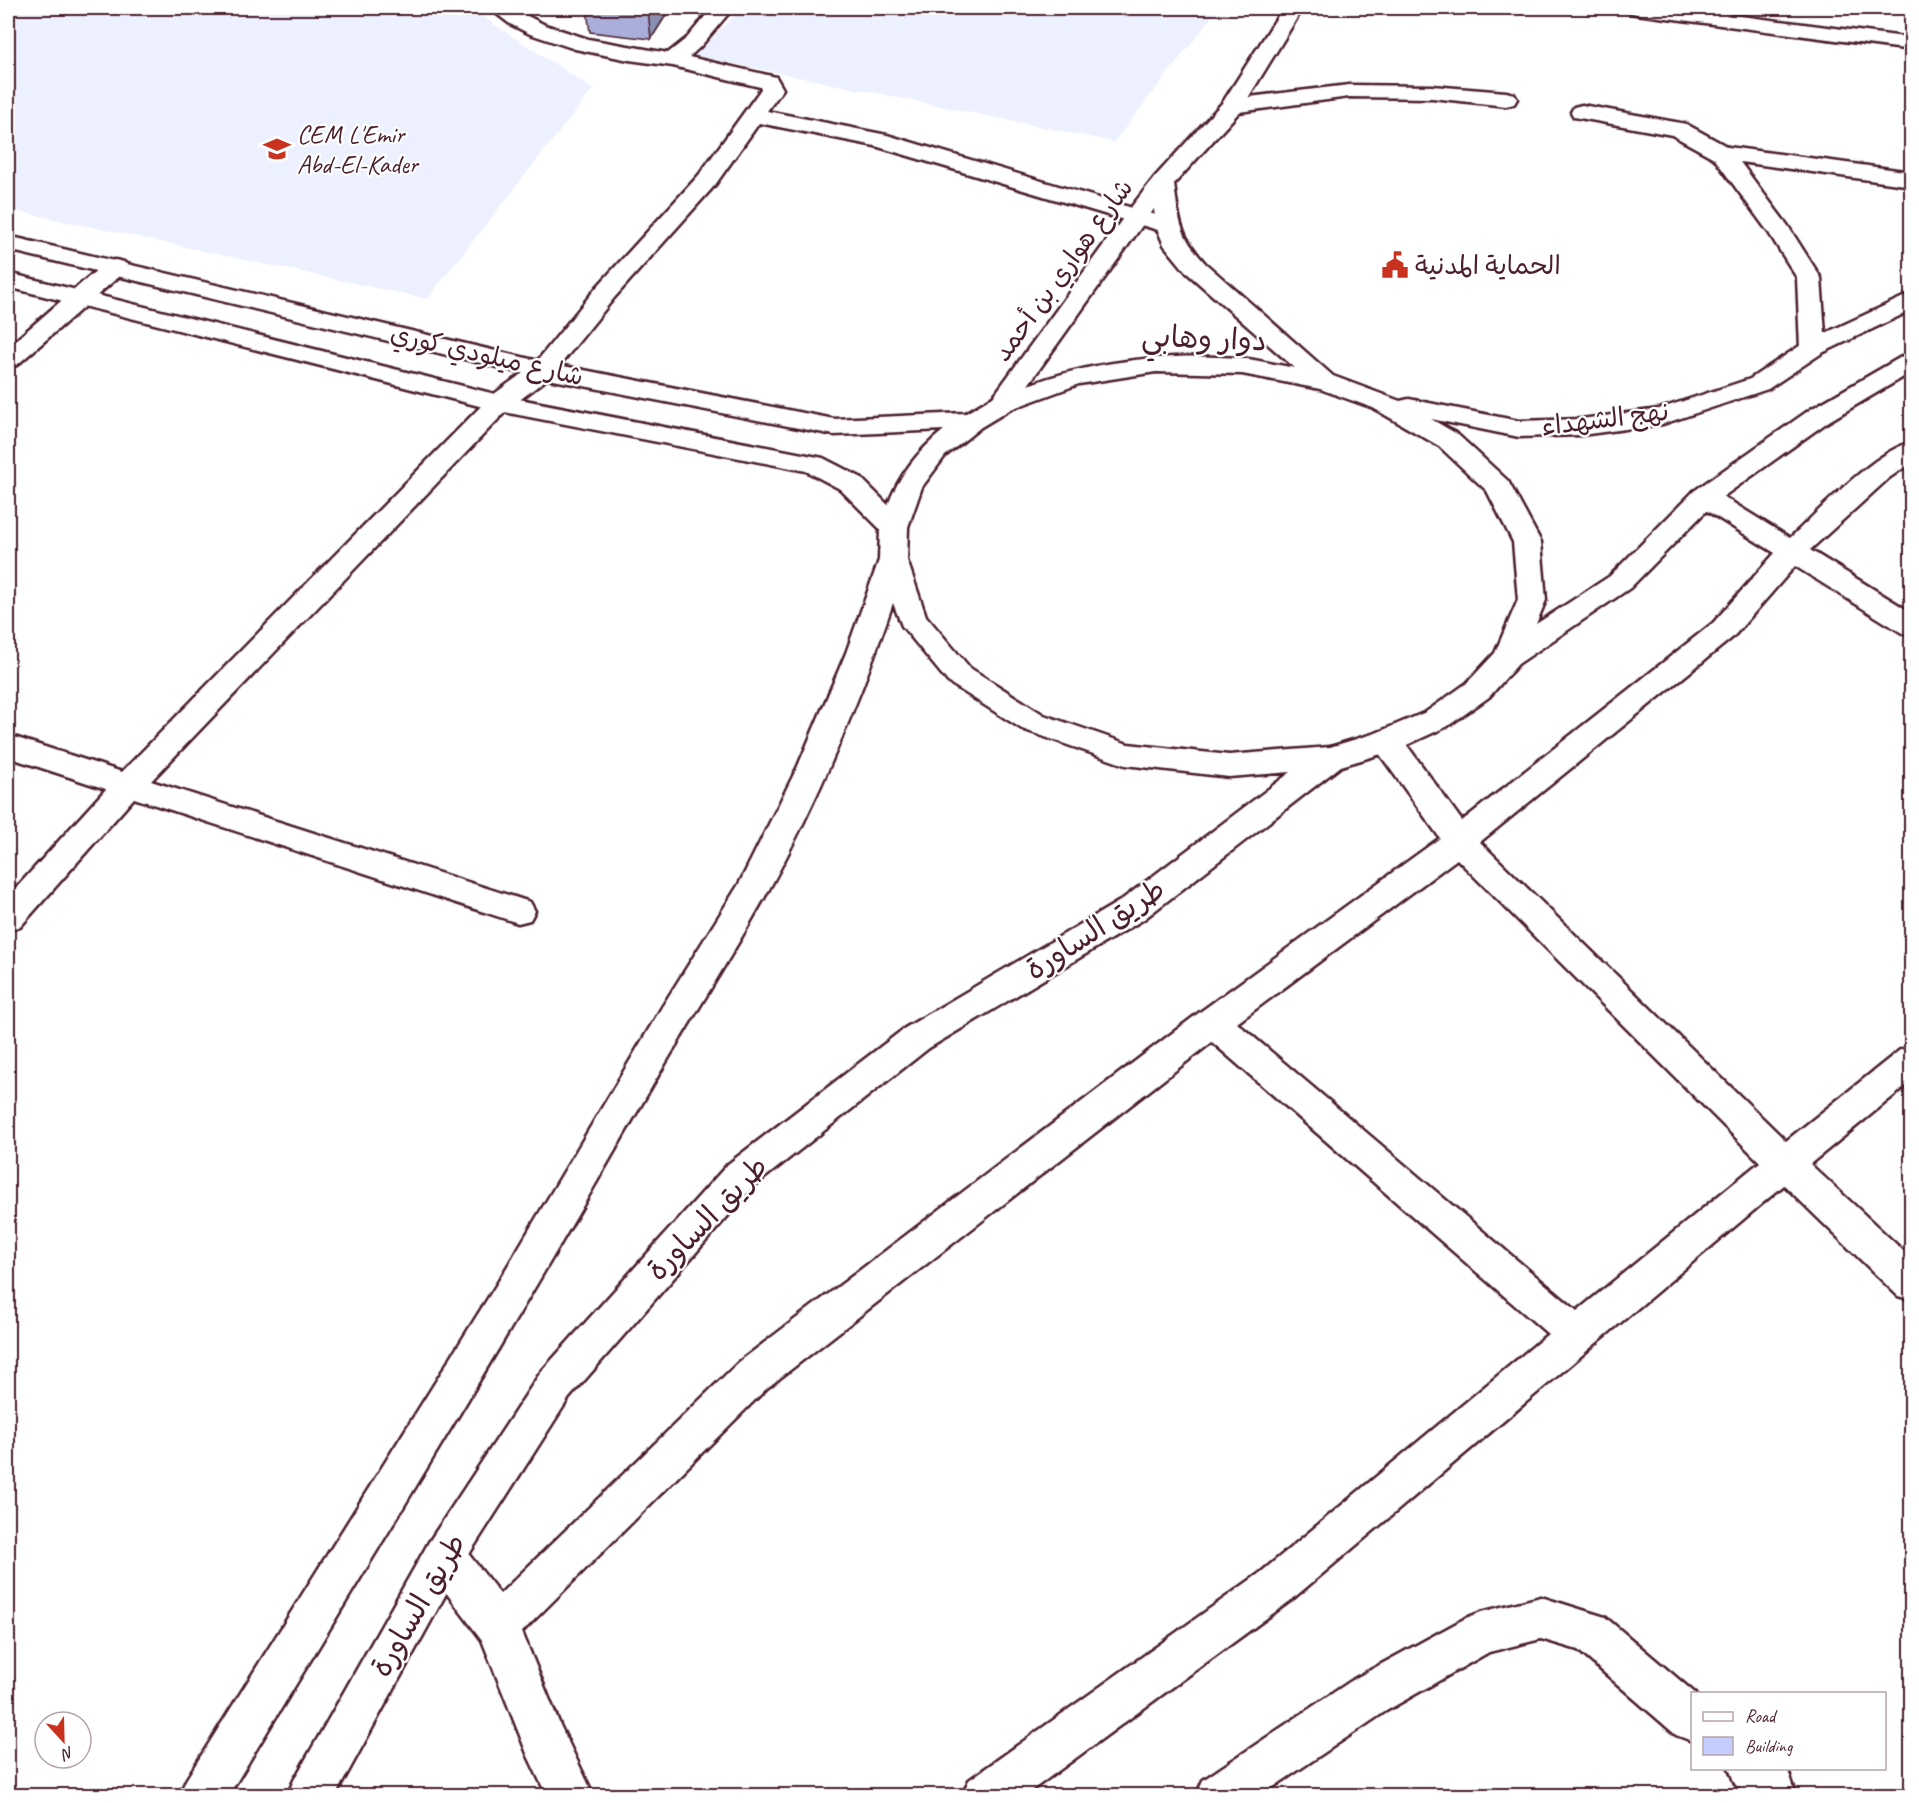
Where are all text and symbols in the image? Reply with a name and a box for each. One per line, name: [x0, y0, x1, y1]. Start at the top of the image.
place label: CEM L'Emir Abd-El-Kader: [297, 118, 420, 181]
school or university icon: CEM L'Emir Abd-El-Kader: [262, 134, 292, 164]
street label: شارع هواري بن أحمد: [986, 172, 1142, 369]
place label: الحماية المدنية: [1415, 249, 1561, 282]
public building icon: الحماية المدنية: [1380, 250, 1410, 280]
street label: شارع ميلودي كوري: [387, 317, 587, 395]
street label: دوار وهابي: [1140, 317, 1267, 366]
street label: نهج الشهداء: [1539, 395, 1671, 444]
street label: طريق الساورة: [1018, 870, 1172, 988]
street label: طريق الساورة: [638, 1148, 776, 1288]
street label: طريق الساورة: [362, 1527, 474, 1683]
legend: [1691, 1692, 1886, 1770]
text: Road: [1745, 1705, 1778, 1727]
north arrow: [33, 1710, 93, 1770]
text: Building: [1745, 1735, 1794, 1757]
text: N: [57, 1742, 77, 1765]

